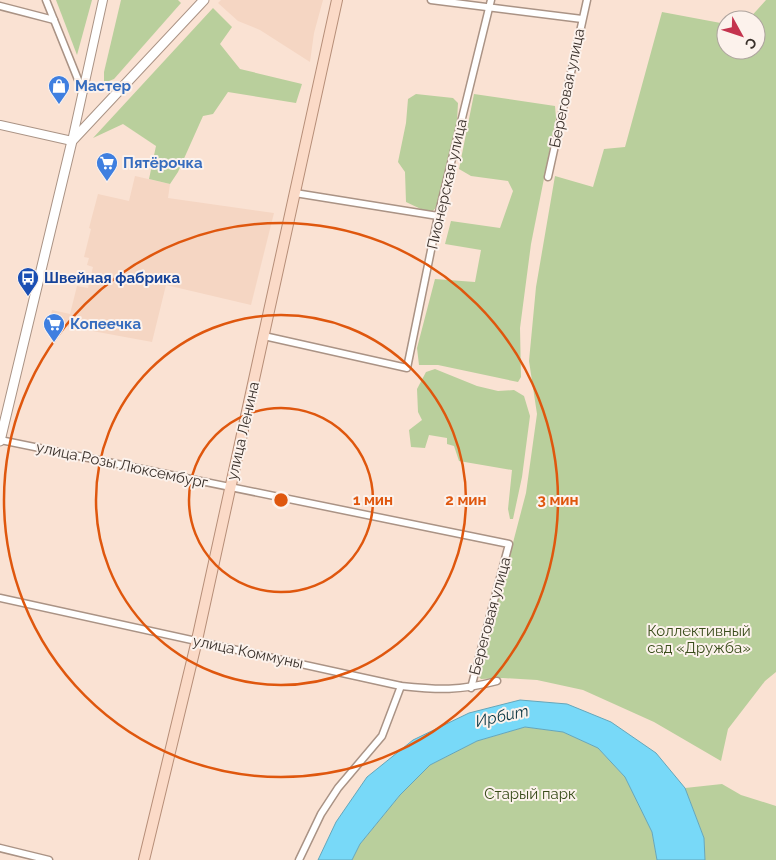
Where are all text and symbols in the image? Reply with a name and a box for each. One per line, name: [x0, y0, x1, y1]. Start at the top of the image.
north arrow: [716, 10, 766, 60]
street label: Береговая улица: [546, 27, 588, 149]
text: С: [741, 35, 760, 52]
shop icon: Мастер: [47, 74, 71, 105]
place label: Мастер: [75, 77, 131, 95]
street label: Пионерская улица: [423, 117, 471, 251]
supermarket icon: Пятёрочка: [95, 151, 119, 182]
place label: Пятёрочка: [123, 154, 203, 172]
bus stop icon: Швейная фабрика: [16, 266, 40, 297]
place label: Швейная фабрика: [44, 269, 181, 287]
supermarket icon: Копеечка: [42, 312, 66, 343]
place label: Копеечка: [70, 315, 141, 333]
street label: улица Ленина: [223, 380, 263, 482]
street label: улица Розы Люксембург: [34, 438, 210, 492]
centre of rings: [272, 491, 290, 509]
text: 1 мин: [353, 491, 393, 509]
text: 2 мин: [445, 491, 487, 509]
text: 3 мин: [537, 491, 579, 509]
street label: Береговая улица: [466, 555, 514, 677]
park label: Коллективный сад «Дружба»: [647, 622, 751, 657]
street label: улица Коммуны: [191, 632, 305, 672]
water label: Ирбит: [474, 701, 530, 731]
park label: Старый парк: [484, 785, 576, 803]

